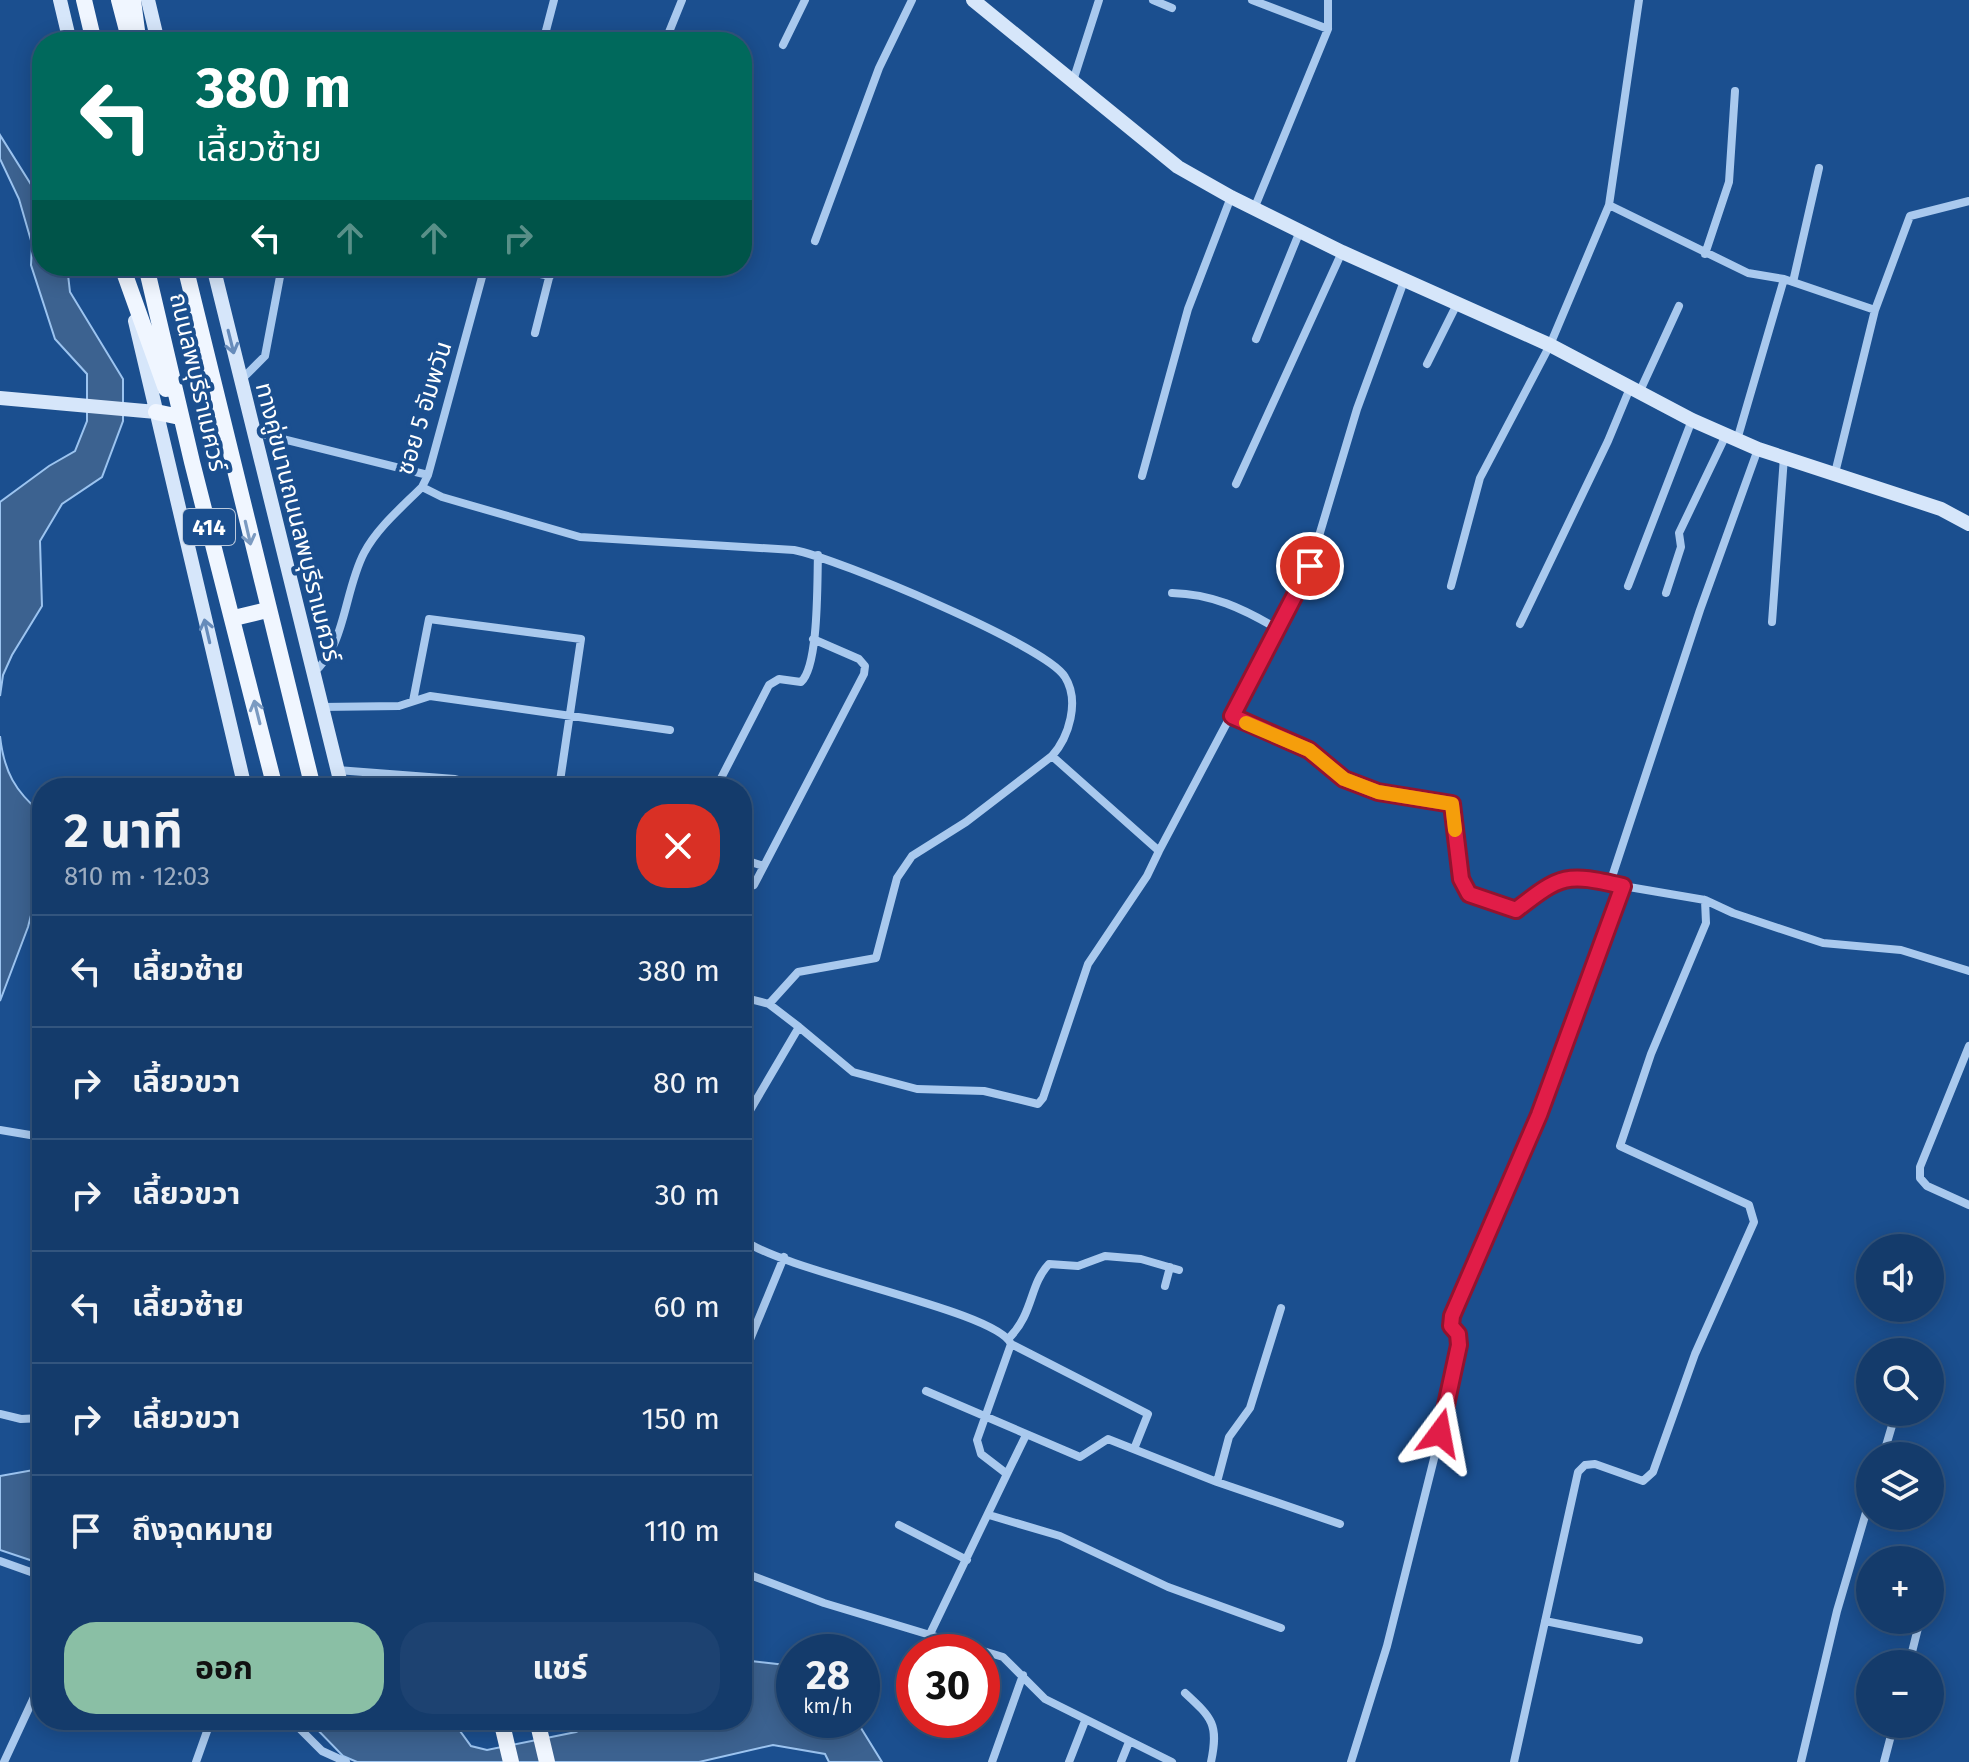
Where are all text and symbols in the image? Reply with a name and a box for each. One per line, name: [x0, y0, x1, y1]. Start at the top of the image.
text: 380 m: [196, 55, 351, 122]
icon: left: [64, 64, 168, 168]
text: เลี้ยวซ้าย: [196, 127, 322, 171]
icon: left: [244, 216, 288, 260]
icon: ahead: [328, 216, 372, 260]
icon: ahead: [412, 216, 456, 260]
icon: right: [496, 216, 540, 260]
street label: ถนนลพบุรีราเมศวร์: [163, 290, 232, 475]
one-way arrow: [224, 328, 239, 354]
street label: ซอย 5 อัมพวัน: [390, 338, 458, 478]
street label: ทางคู่ขนานถนนลพบุรีราเมศวร์: [249, 380, 347, 666]
road number: 414: [183, 509, 235, 545]
one-way arrow: [242, 519, 257, 545]
pin: [1276, 532, 1344, 600]
icon: arrive: [1288, 544, 1332, 588]
one-way arrow: [199, 618, 214, 644]
one-way arrow: [248, 700, 263, 726]
text: 2 นาที: [64, 802, 183, 860]
button: close: [636, 804, 720, 888]
text: 810 m · 12:03: [64, 861, 210, 892]
icon: left: [64, 949, 108, 993]
text: เลี้ยวซ้าย: [132, 952, 244, 988]
text: 380 m: [638, 953, 720, 989]
icon: right: [64, 1061, 108, 1105]
text: เลี้ยวขวา: [132, 1064, 240, 1100]
text: 80 m: [653, 1065, 720, 1101]
icon: right: [64, 1173, 108, 1217]
text: เลี้ยวขวา: [132, 1176, 240, 1212]
text: 30 m: [655, 1177, 720, 1213]
map controls: [1856, 1234, 1944, 1738]
button: sound: [1856, 1234, 1944, 1322]
icon: left: [64, 1285, 108, 1329]
text: เลี้ยวซ้าย: [132, 1288, 244, 1324]
text: 60 m: [654, 1289, 720, 1325]
button: search: [1856, 1338, 1944, 1426]
position arrow: [1398, 1391, 1482, 1475]
icon: right: [64, 1397, 108, 1441]
text: เลี้ยวขวา: [132, 1400, 240, 1436]
text: 150 m: [642, 1401, 720, 1437]
button: layers: [1856, 1442, 1944, 1530]
icon: arrive: [64, 1509, 108, 1553]
text: ถึงจุดหมาย: [132, 1512, 273, 1548]
text: 110 m: [644, 1513, 720, 1549]
button: +: [1856, 1546, 1944, 1634]
button: ออก: [64, 1622, 384, 1714]
button: แชร์: [400, 1622, 720, 1714]
speed limit sign: 30: [896, 1634, 1000, 1738]
button: −: [1856, 1650, 1944, 1738]
text: 28: [806, 1652, 850, 1700]
text: km/h: [803, 1694, 853, 1718]

